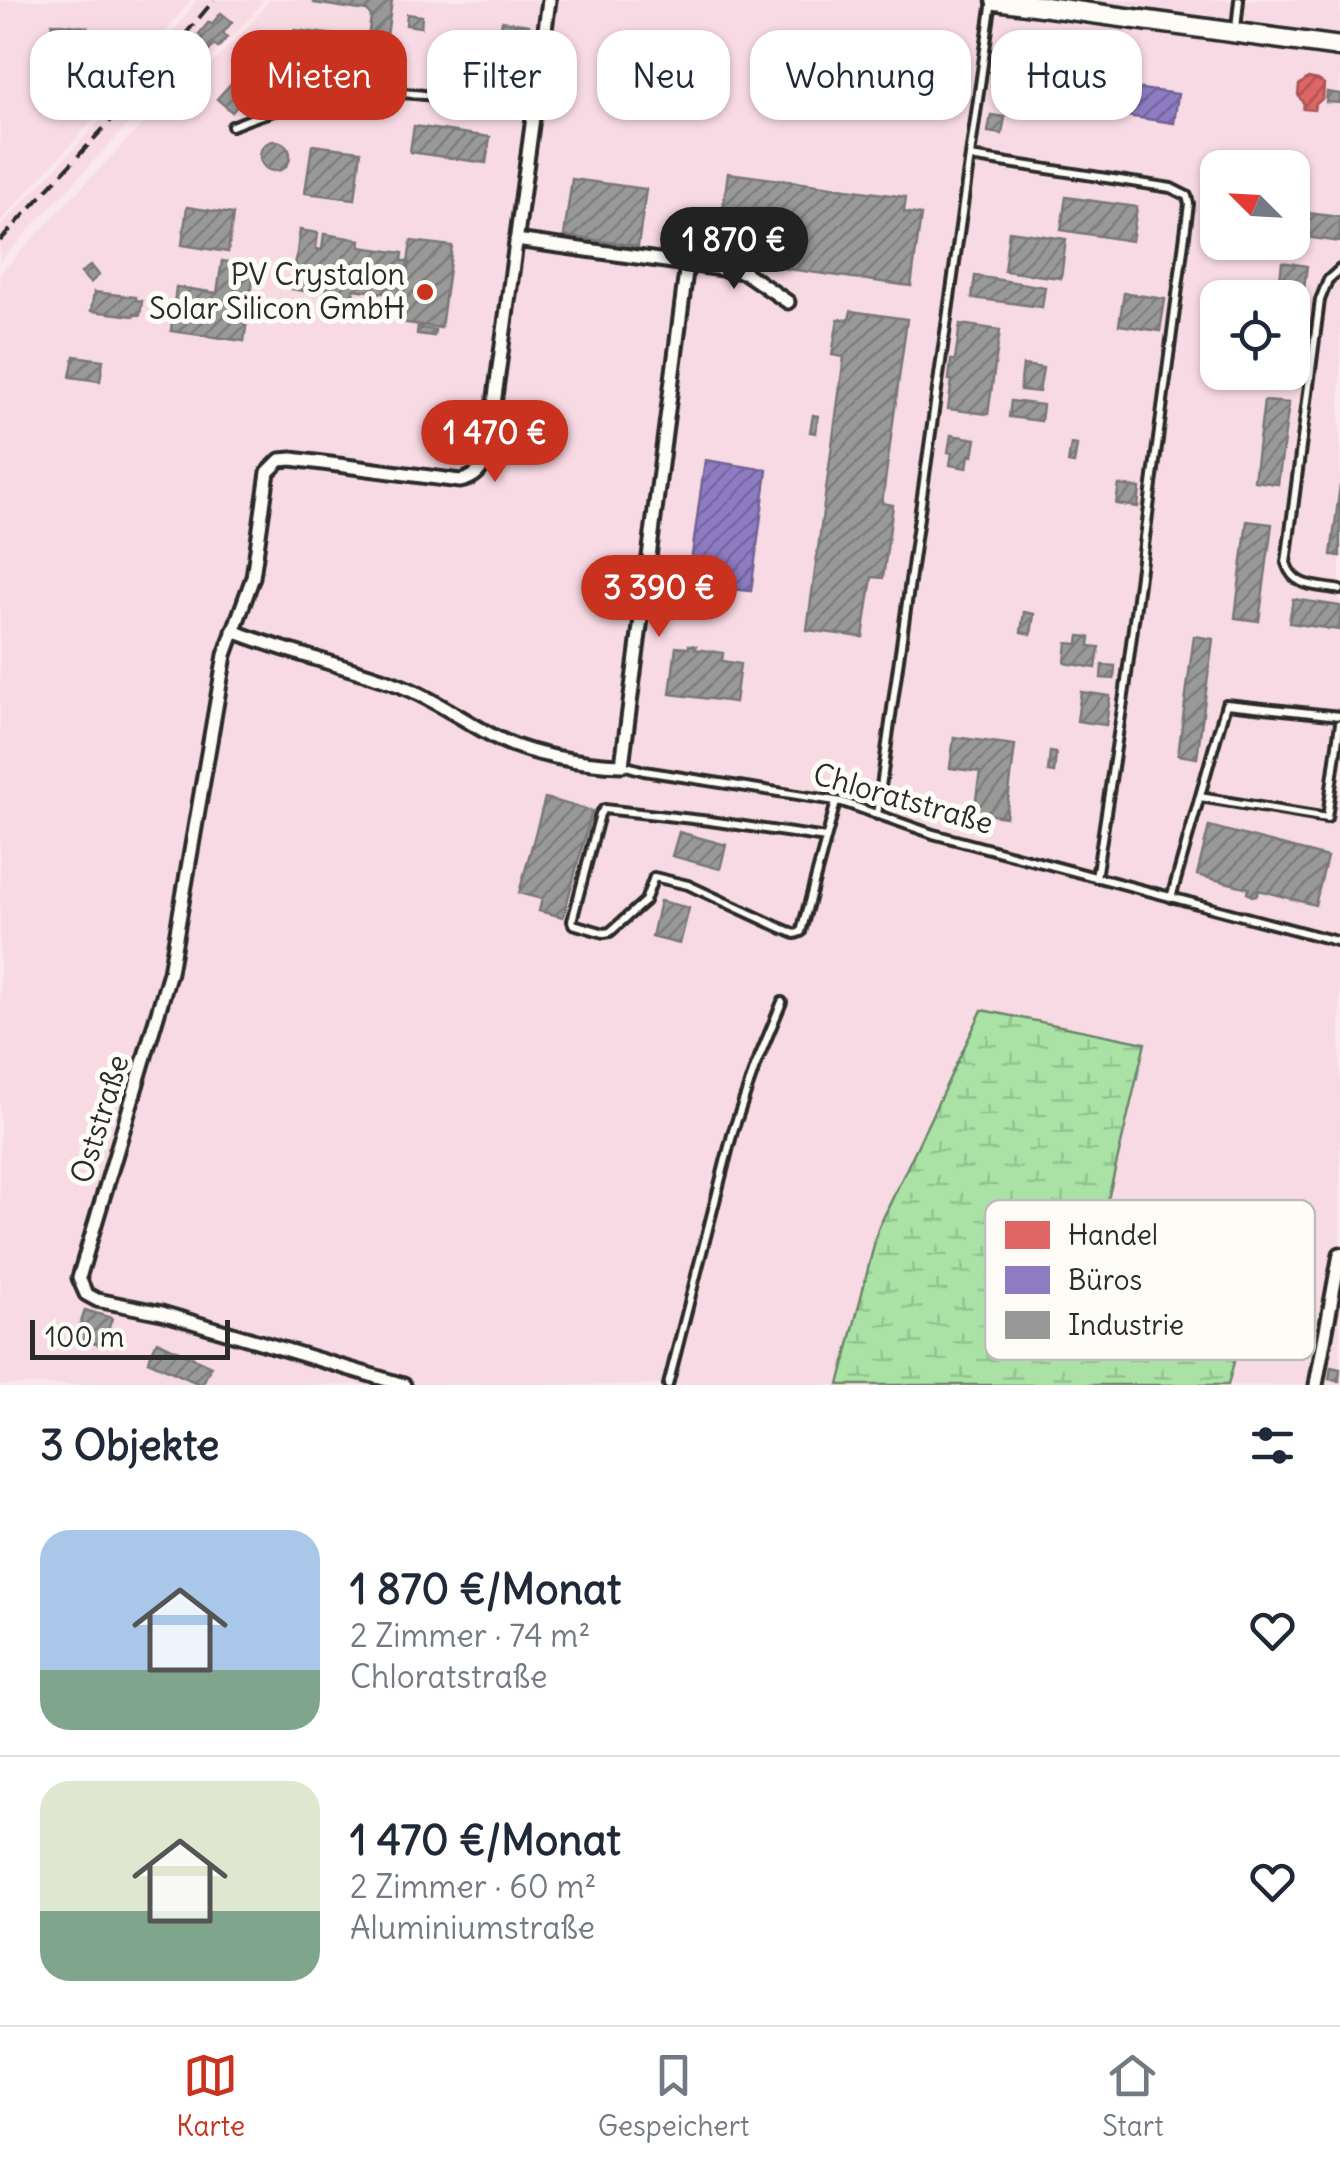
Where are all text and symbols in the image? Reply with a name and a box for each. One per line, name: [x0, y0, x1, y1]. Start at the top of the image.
chip: Kaufen: [30, 30, 211, 120]
chip: Mieten: [231, 30, 407, 120]
chip: Filter: [427, 30, 577, 120]
chip: Neu: [597, 30, 730, 120]
chip: Wohnung: [750, 30, 971, 120]
chip: Haus: [991, 30, 1142, 120]
north arrow: [1200, 150, 1310, 260]
map controls: [1200, 150, 1310, 390]
pin: 1 870 €: [642, 207, 826, 292]
text: 1 870 €: [682, 219, 786, 260]
place label: PV Crystalon Solar Silicon GmbH: [149, 255, 405, 327]
button: locate: [1200, 280, 1310, 390]
marker: PV Crystalon Solar Silicon GmbH: [414, 281, 436, 303]
pin: 1 470 €: [403, 400, 587, 485]
text: 1 470 €: [443, 412, 547, 453]
pin: 3 390 €: [567, 555, 751, 640]
text: 3 390 €: [603, 567, 715, 608]
street label: Chloratstraße: [809, 754, 997, 842]
street label: Oststraße: [62, 1050, 137, 1188]
legend: [985, 1200, 1315, 1360]
text: Handel: [1068, 1217, 1158, 1253]
text: Büros: [1068, 1262, 1142, 1298]
text: Industrie: [1068, 1307, 1184, 1343]
scale bar: [30, 1315, 230, 1360]
text: 100 m: [45, 1319, 124, 1355]
icon: filters: [1245, 1418, 1300, 1473]
text: 3 Objekte: [40, 1419, 219, 1471]
text: 1 870 €/Monat: [350, 1563, 621, 1615]
icon: home: [120, 1570, 240, 1690]
icon: heart: [1245, 1603, 1300, 1658]
text: 2 Zimmer · 74 m²: [350, 1615, 590, 1656]
text: Chloratstraße: [350, 1656, 547, 1697]
text: 1 470 €/Monat: [350, 1814, 621, 1866]
icon: home: [120, 1821, 240, 1941]
icon: heart: [1245, 1854, 1300, 1909]
text: 2 Zimmer · 60 m²: [350, 1866, 596, 1907]
text: Aluminiumstraße: [350, 1907, 595, 1948]
tab: Karte: [176, 2048, 245, 2144]
tab: Gespeichert: [598, 2048, 750, 2144]
tab: Start: [1102, 2048, 1164, 2144]

